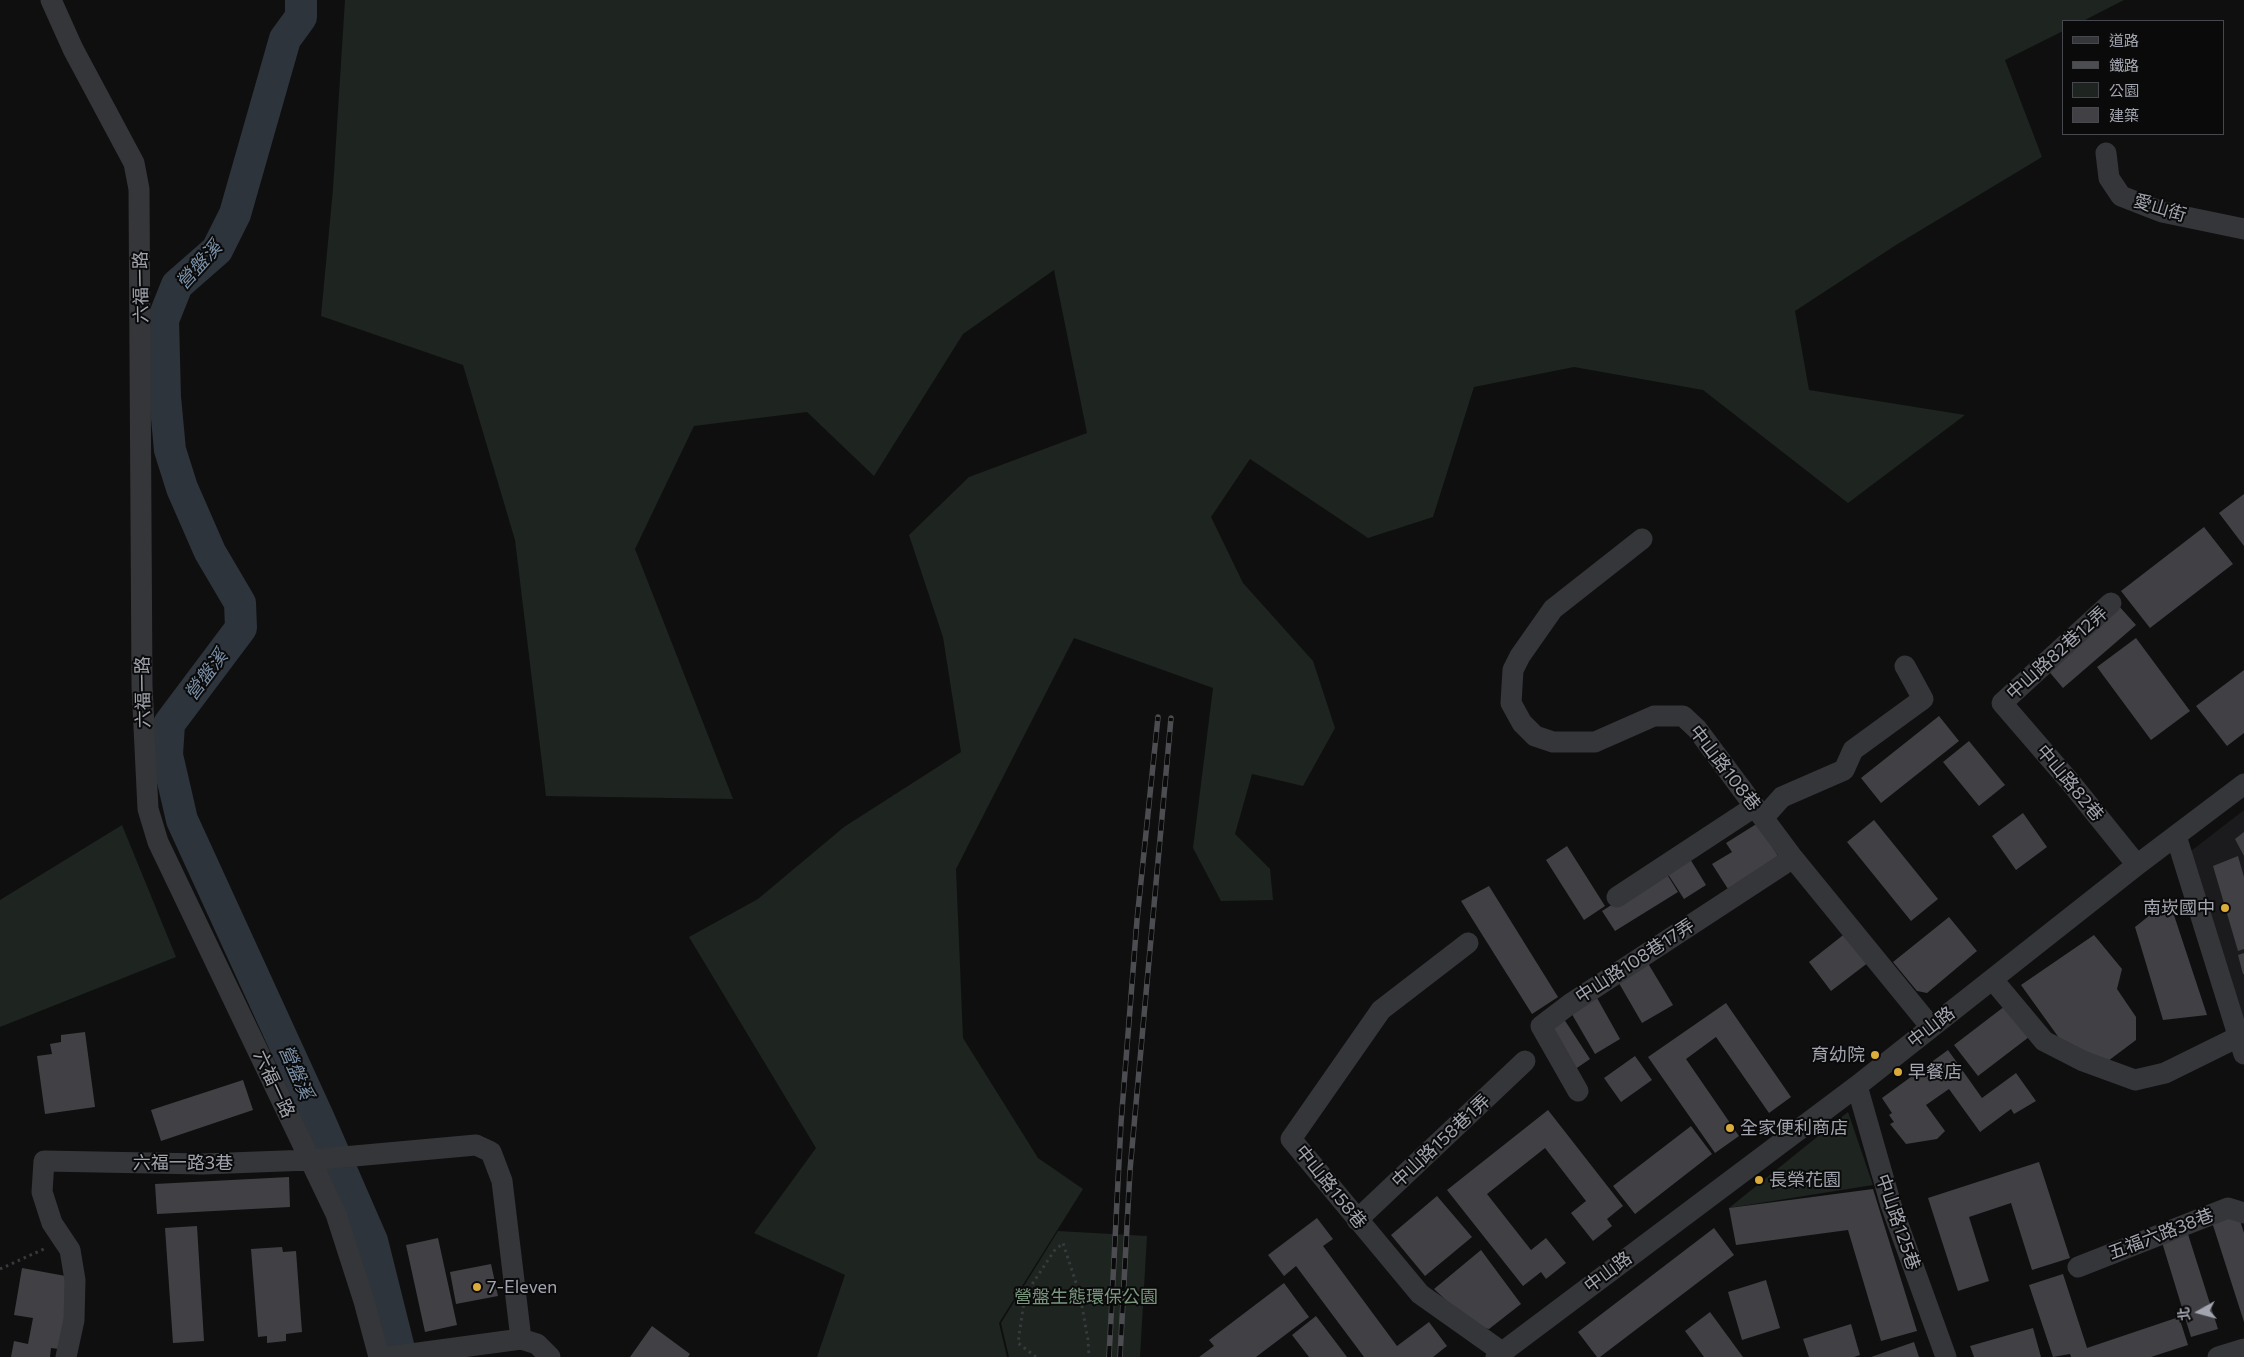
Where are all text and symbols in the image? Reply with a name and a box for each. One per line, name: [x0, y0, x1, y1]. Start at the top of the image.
legend: [2062, 20, 2224, 135]
text: 道路: [2109, 31, 2139, 49]
text: 鐵路: [2109, 56, 2139, 74]
text: 公園: [2109, 81, 2139, 99]
text: 建築: [2109, 106, 2139, 124]
street label: 愛山街: [2131, 190, 2189, 226]
water label: 營盤溪: [171, 236, 227, 294]
street label: 六福一路: [130, 251, 152, 323]
street label: 中山路82巷12弄: [2002, 602, 2112, 704]
water label: 營盤溪: [180, 645, 232, 705]
street label: 六福一路: [132, 656, 154, 728]
street label: 中山路108巷: [1685, 721, 1765, 815]
street label: 中山路82巷: [2032, 740, 2108, 826]
place label: 南崁國中: [2143, 897, 2215, 919]
marker: 南崁國中: [2219, 902, 2231, 914]
street label: 中山路108巷17弄: [1571, 914, 1699, 1008]
street label: 中山路: [1903, 1002, 1959, 1052]
water label: 營盤溪: [274, 1041, 318, 1103]
place label: 育幼院: [1811, 1044, 1865, 1066]
street label: 六福一路: [249, 1047, 299, 1121]
marker: 育幼院: [1869, 1049, 1881, 1061]
place label: 早餐店: [1908, 1061, 1962, 1083]
marker: 早餐店: [1892, 1066, 1904, 1078]
street label: 中山路158巷1弄: [1387, 1090, 1495, 1192]
place label: 全家便利商店: [1740, 1117, 1848, 1139]
marker: 全家便利商店: [1724, 1122, 1736, 1134]
street label: 中山路158巷: [1291, 1141, 1371, 1233]
street label: 六福一路3巷: [133, 1152, 233, 1174]
place label: 長榮花園: [1769, 1169, 1841, 1191]
street label: 中山路125巷: [1872, 1171, 1924, 1273]
marker: 長榮花園: [1753, 1174, 1765, 1186]
street label: 五福六路38巷: [2105, 1204, 2217, 1264]
street label: 中山路: [1580, 1247, 1636, 1297]
place label: 7-Eleven: [487, 1276, 557, 1298]
marker: 7-Eleven: [471, 1281, 483, 1293]
park label: 營盤生態環保公園: [1014, 1286, 1158, 1308]
north arrow: [2174, 1287, 2224, 1337]
text: 北: [2174, 1306, 2193, 1322]

